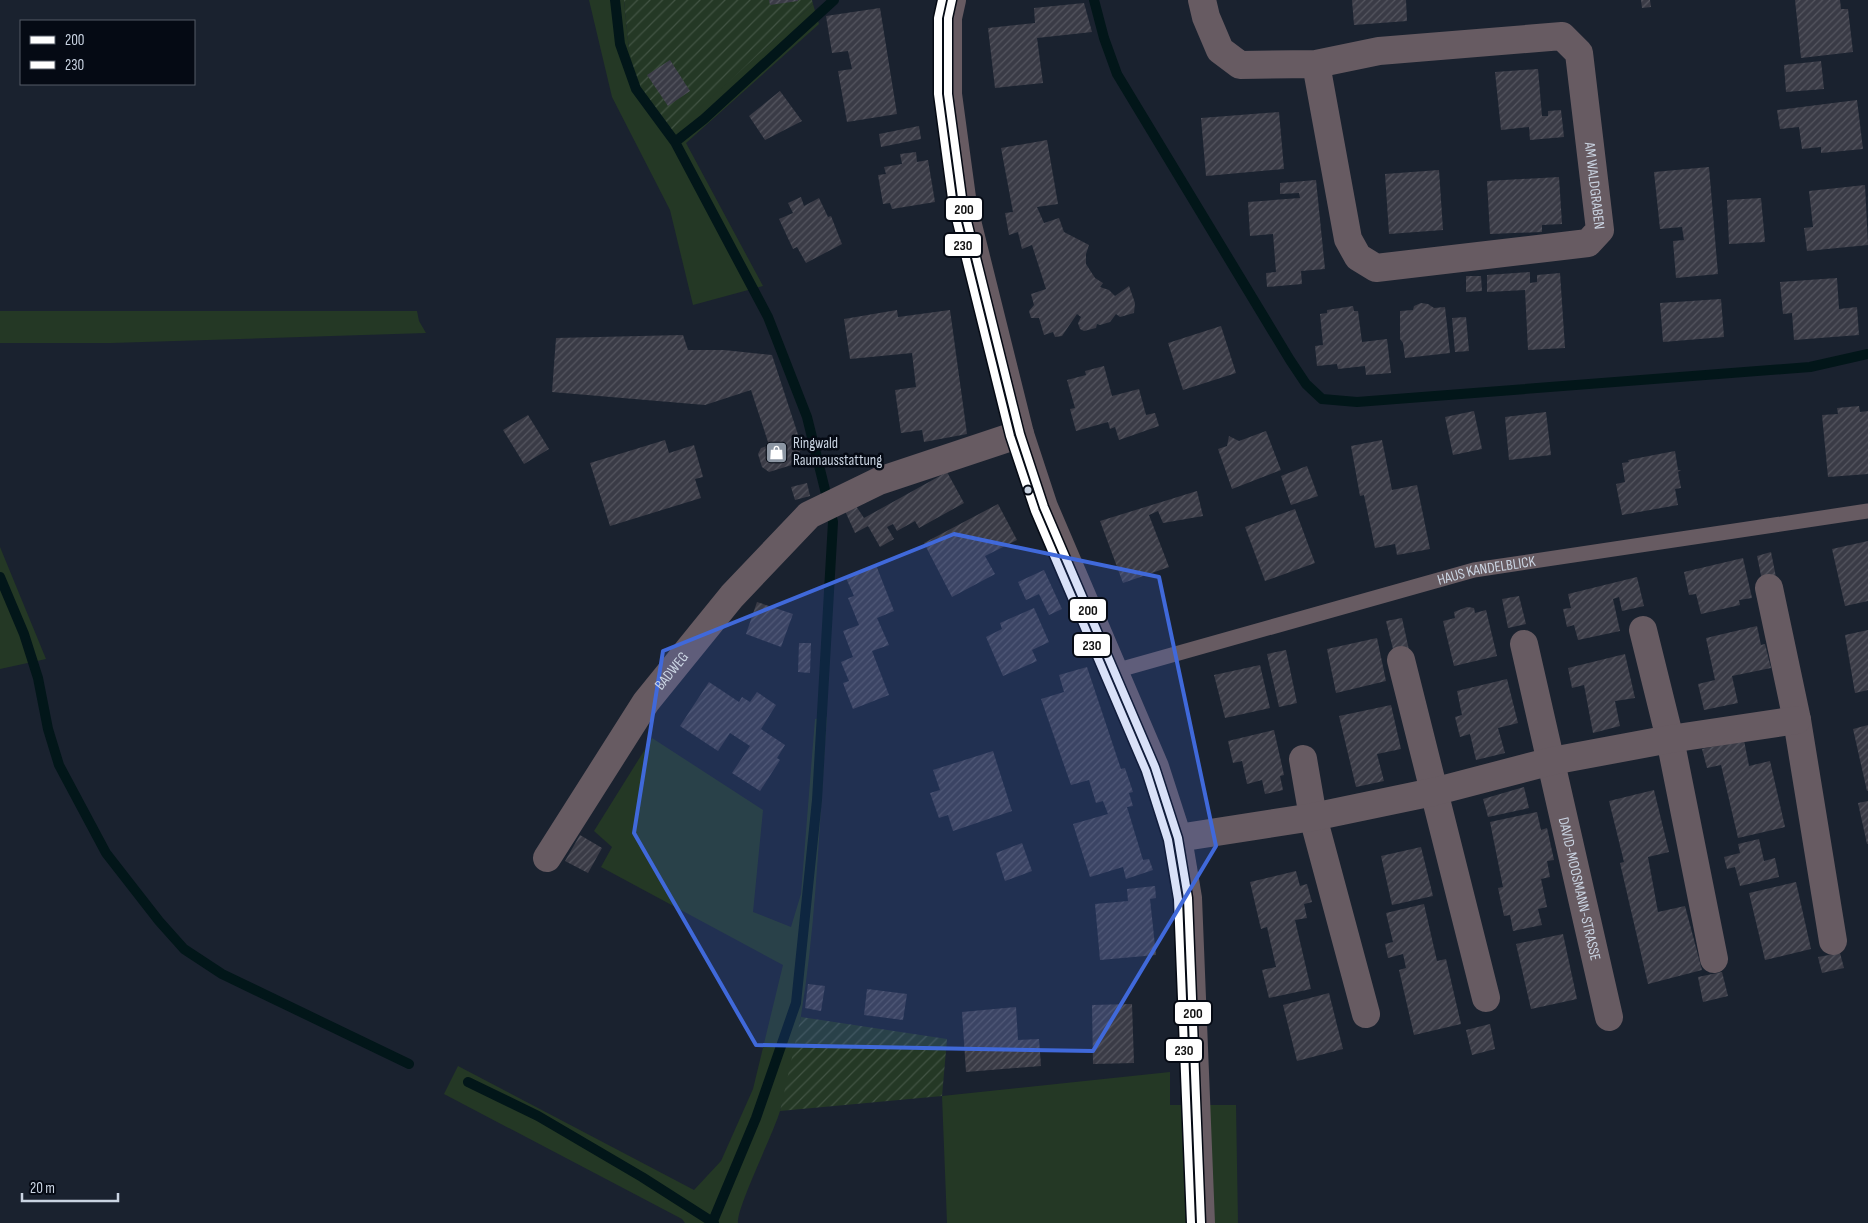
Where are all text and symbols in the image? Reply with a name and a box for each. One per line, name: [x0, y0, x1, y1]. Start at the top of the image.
legend: [20, 20, 195, 85]
text: 200: [65, 31, 85, 50]
text: 230: [65, 56, 84, 75]
street label: AM WALDGRABEN: [1580, 140, 1609, 230]
line badge: 200: [945, 197, 983, 221]
text: 200: [954, 201, 974, 218]
line badge: 230: [944, 233, 982, 257]
text: 230: [953, 237, 973, 254]
place label: Ringwald Raumausstattung: [793, 434, 882, 470]
shop icon: Ringwald Raumausstattung: [765, 440, 789, 464]
unlabelled marker: [1023, 485, 1033, 495]
street label: HAUS KANDELBLICK: [1435, 551, 1537, 589]
line badge: 200: [1069, 598, 1107, 622]
text: 200: [1078, 602, 1098, 619]
line badge: 230: [1073, 633, 1111, 657]
text: 230: [1082, 637, 1102, 654]
street label: BADWEG: [650, 648, 692, 694]
street label: DAVID-MOOSMANN-STRASSE: [1554, 815, 1605, 962]
line badge: 200: [1174, 1001, 1212, 1025]
text: 200: [1183, 1005, 1203, 1022]
line badge: 230: [1165, 1038, 1203, 1062]
text: 230: [1174, 1042, 1194, 1059]
scale bar: [22, 1170, 119, 1202]
text: 20 m: [30, 1179, 55, 1198]

